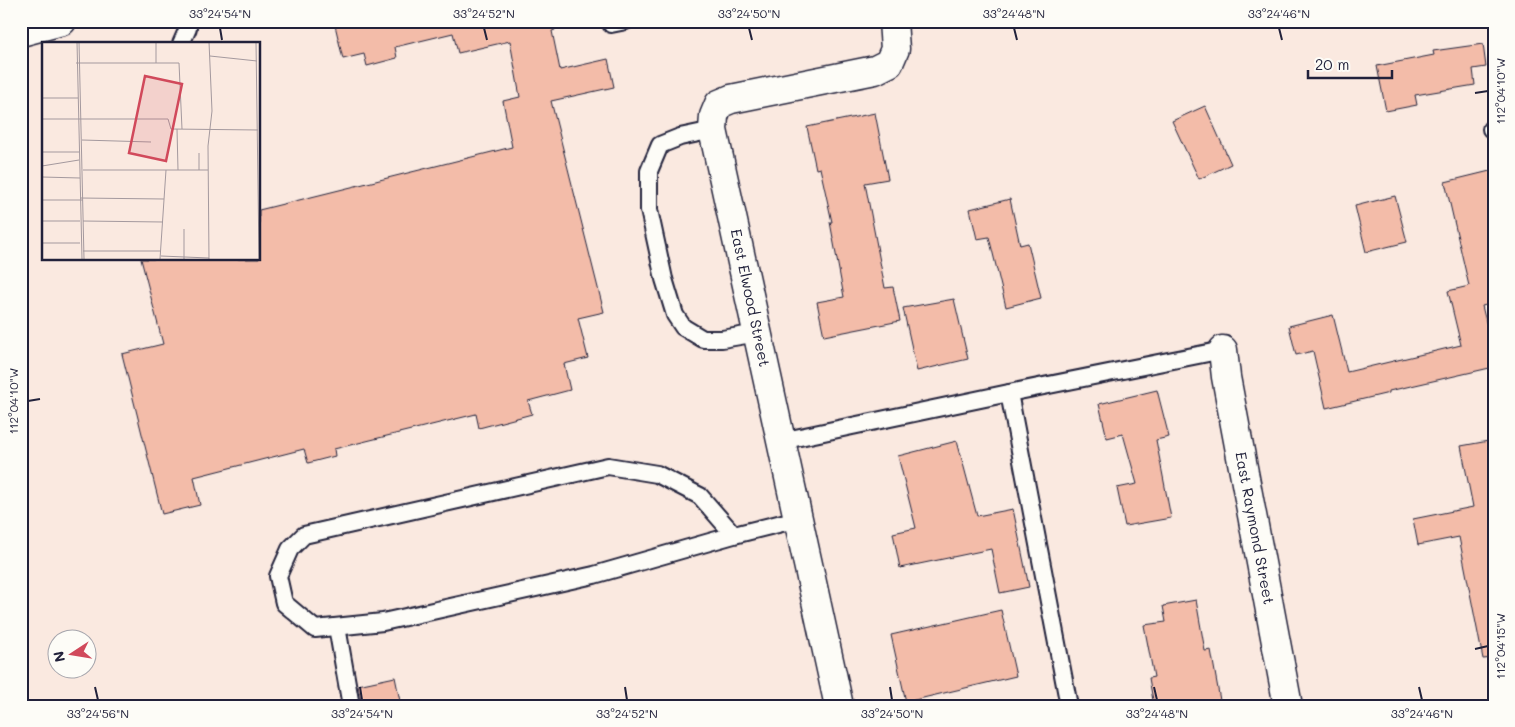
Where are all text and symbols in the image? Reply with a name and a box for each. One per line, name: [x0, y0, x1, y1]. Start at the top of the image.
text: 33°24'54"N: [189, 5, 251, 21]
text: 33°24'52"N: [453, 5, 515, 21]
text: 33°24'50"N: [718, 5, 780, 21]
text: 33°24'48"N: [983, 5, 1045, 21]
text: 33°24'46"N: [1248, 5, 1310, 21]
inset map: [42, 42, 260, 260]
scale bar: [1308, 48, 1391, 80]
text: 20 m: [1315, 54, 1349, 74]
text: 112°04'10"W: [1492, 58, 1508, 124]
street label: East Elwood Street: [727, 227, 775, 369]
text: 112°04'10"W: [5, 368, 21, 434]
street label: East Raymond Street: [1231, 450, 1280, 606]
text: 112°04'15"W: [1492, 613, 1508, 679]
north arrow: [48, 630, 98, 680]
text: N: [48, 650, 69, 664]
text: 33°24'56"N: [67, 705, 129, 721]
text: 33°24'54"N: [331, 705, 393, 721]
text: 33°24'52"N: [596, 705, 658, 721]
text: 33°24'50"N: [861, 705, 923, 721]
text: 33°24'48"N: [1126, 705, 1188, 721]
text: 33°24'46"N: [1391, 705, 1453, 721]

